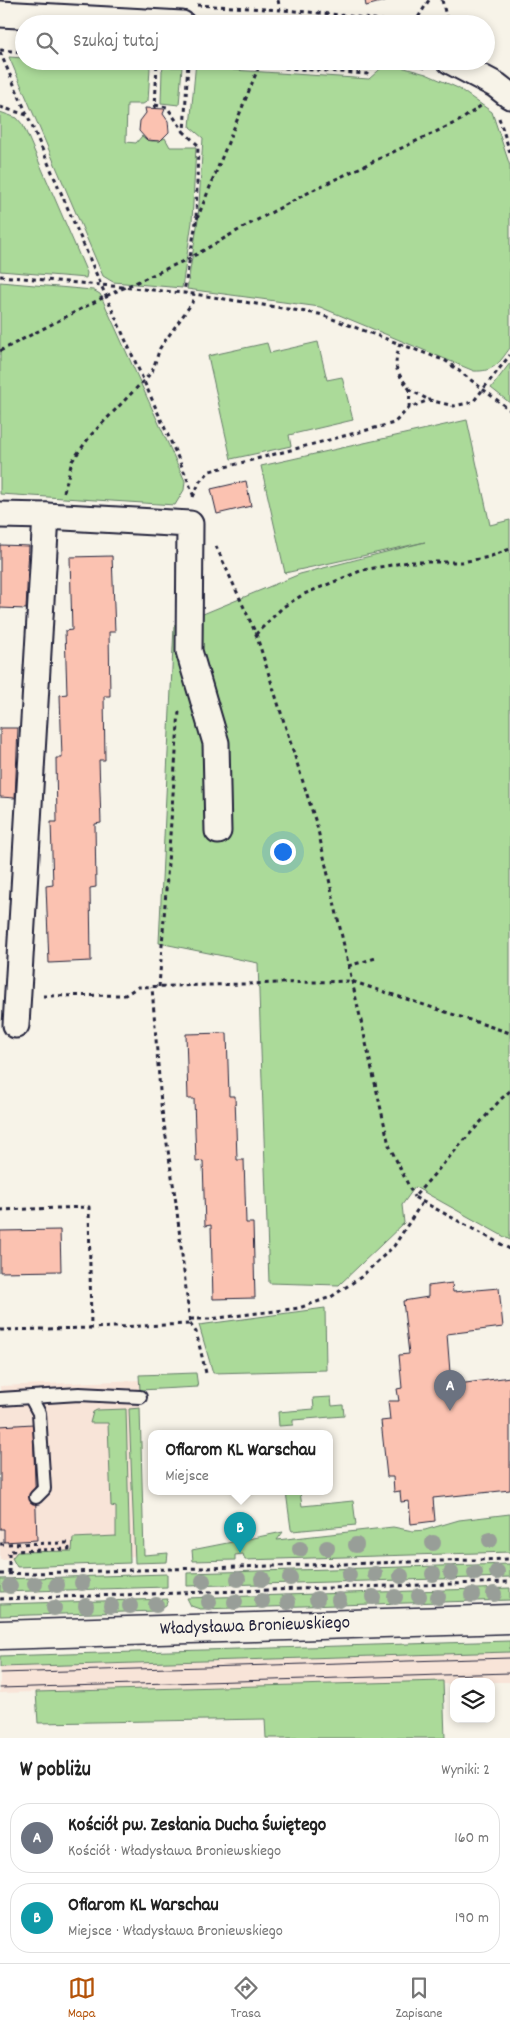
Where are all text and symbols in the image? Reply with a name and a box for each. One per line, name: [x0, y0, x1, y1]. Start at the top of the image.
search box: [15, 15, 495, 70]
icon: search: [33, 29, 61, 57]
text: Szukaj tutaj: [73, 29, 159, 56]
your location: [270, 839, 296, 865]
pin: A: [434, 1370, 466, 1411]
popup: [148, 1430, 333, 1495]
text: Ofiarom KL Warschau: [165, 1438, 316, 1465]
text: Miejsce: [165, 1465, 209, 1488]
pin: B: [224, 1512, 256, 1553]
street label: Władysława Broniewskiego: [159, 1610, 351, 1644]
map controls: [450, 1678, 495, 1723]
button: layers: [450, 1678, 495, 1723]
text: W pobliżu: [20, 1756, 91, 1786]
text: Wyniki: 2: [441, 1759, 490, 1782]
text: Kościół pw. Zesłania Ducha Świętego: [68, 1813, 326, 1840]
text: A: [33, 1827, 41, 1850]
text: 160 m: [454, 1827, 489, 1850]
text: Kościół · Władysława Broniewskiego: [68, 1840, 281, 1863]
text: Ofiarom KL Warschau: [68, 1893, 219, 1920]
text: B: [33, 1907, 41, 1930]
text: 190 m: [455, 1907, 489, 1930]
text: Miejsce · Władysława Broniewskiego: [68, 1920, 283, 1943]
tab: Mapa: [68, 1974, 96, 2024]
tab: Trasa: [231, 1974, 260, 2024]
tab: Zapisane: [396, 1974, 442, 2024]

